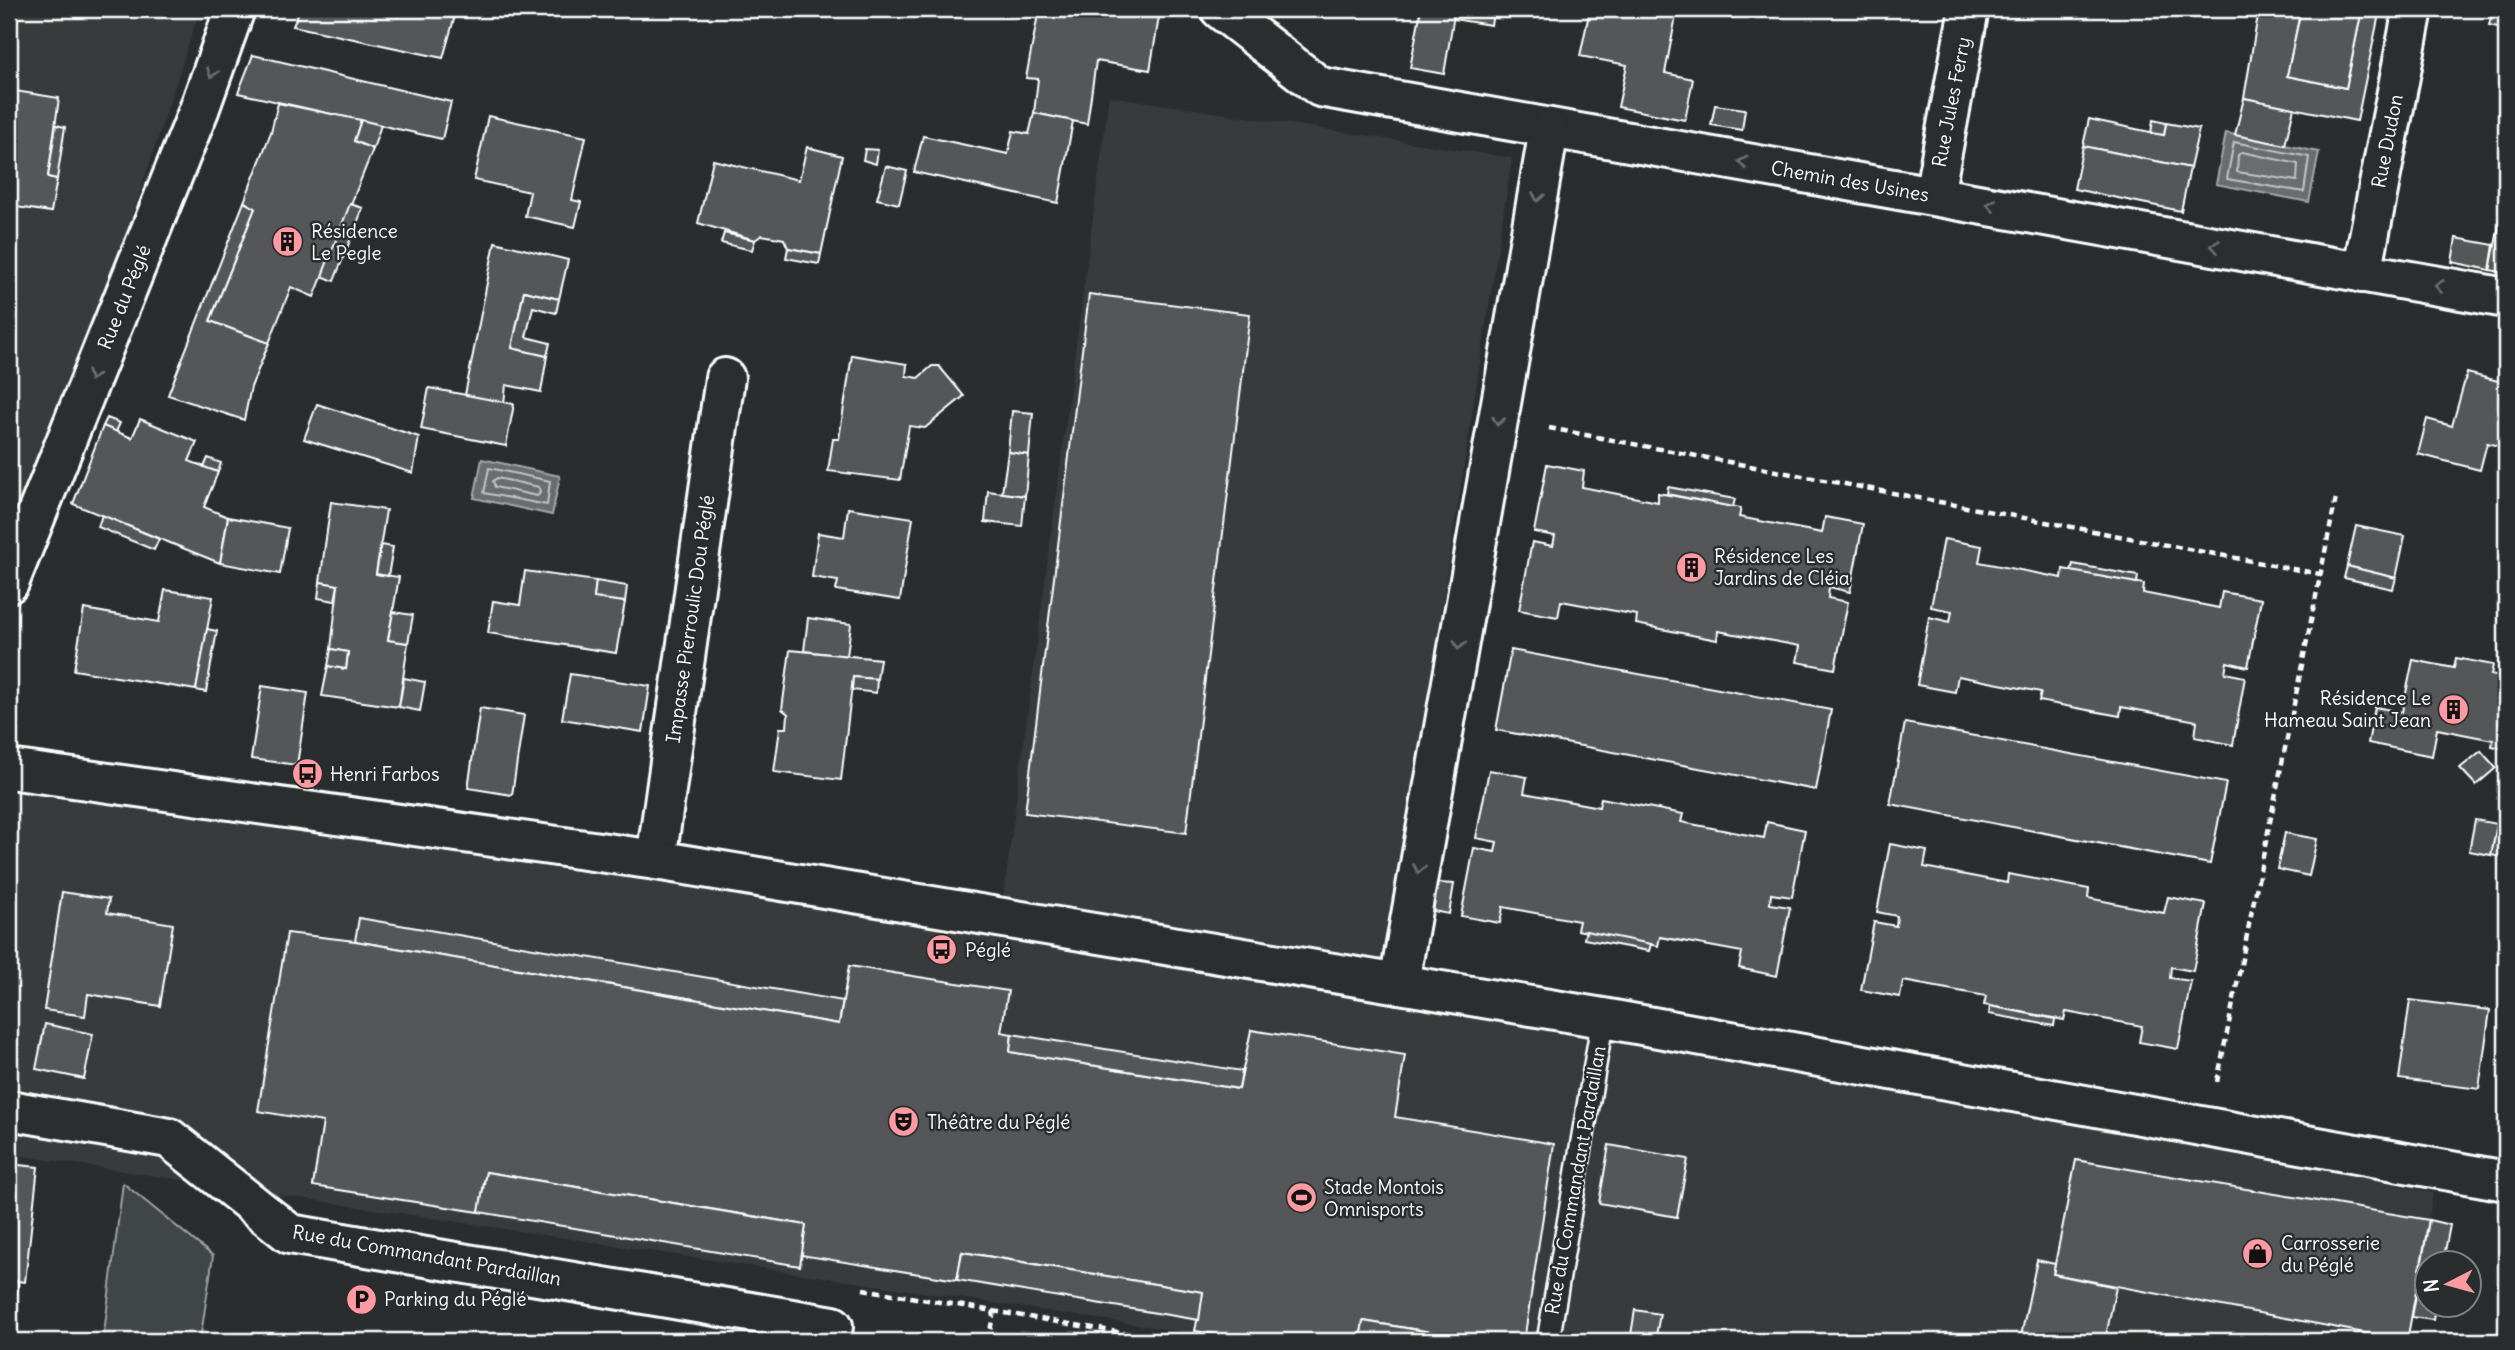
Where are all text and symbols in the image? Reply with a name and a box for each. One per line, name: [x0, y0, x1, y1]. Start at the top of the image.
street label: Rue Jules Ferry: [1927, 35, 1975, 169]
one-way arrow: [206, 66, 220, 79]
street label: Rue Dudon: [2366, 92, 2408, 190]
street label: Chemin des Usines: [1769, 155, 1931, 207]
one-way arrow: [1737, 156, 1749, 171]
one-way arrow: [1531, 191, 1546, 203]
one-way arrow: [1985, 198, 1997, 213]
place label: Résidence Le Pegle: [311, 219, 398, 265]
building icon: Résidence Le Pegle: [271, 225, 305, 259]
one-way arrow: [2209, 239, 2221, 254]
street label: Rue du Péglé: [92, 241, 156, 353]
one-way arrow: [2433, 279, 2445, 294]
one-way arrow: [87, 369, 101, 381]
one-way arrow: [1491, 415, 1506, 427]
street label: Impasse Pierroulic Dou Péglé: [661, 493, 719, 745]
place label: Résidence Les Jardins de Cléia: [1714, 544, 1850, 590]
building icon: Résidence Les Jardins de Cléia: [1674, 550, 1708, 584]
one-way arrow: [1452, 639, 1467, 651]
place label: Résidence Le Hameau Saint Jean: [2264, 686, 2431, 732]
building icon: Résidence Le Hameau Saint Jean: [2437, 692, 2471, 726]
bus stop icon: Henri Farbos: [290, 757, 324, 791]
place label: Henri Farbos: [330, 762, 440, 786]
one-way arrow: [1412, 863, 1427, 875]
bus stop icon: Péglé: [925, 933, 959, 967]
place label: Péglé: [965, 938, 1011, 962]
street label: Rue du Commandant Pardaillan: [1540, 1044, 1610, 1316]
theatre icon: Théâtre du Péglé: [887, 1105, 921, 1139]
place label: Théâtre du Péglé: [927, 1110, 1070, 1134]
place label: Stade Montois Omnisports: [1324, 1175, 1444, 1221]
sports icon: Stade Montois Omnisports: [1284, 1181, 1318, 1215]
street label: Rue du Commandant Pardaillan: [291, 1220, 563, 1290]
place label: Carrosserie du Péglé: [2281, 1231, 2380, 1277]
shop icon: Carrosserie du Péglé: [2241, 1237, 2275, 1271]
north arrow: [2414, 1248, 2484, 1318]
text: N: [2418, 1278, 2444, 1294]
parking icon: Parking du Péglé: [344, 1282, 378, 1316]
place label: Parking du Péglé: [384, 1287, 526, 1311]

